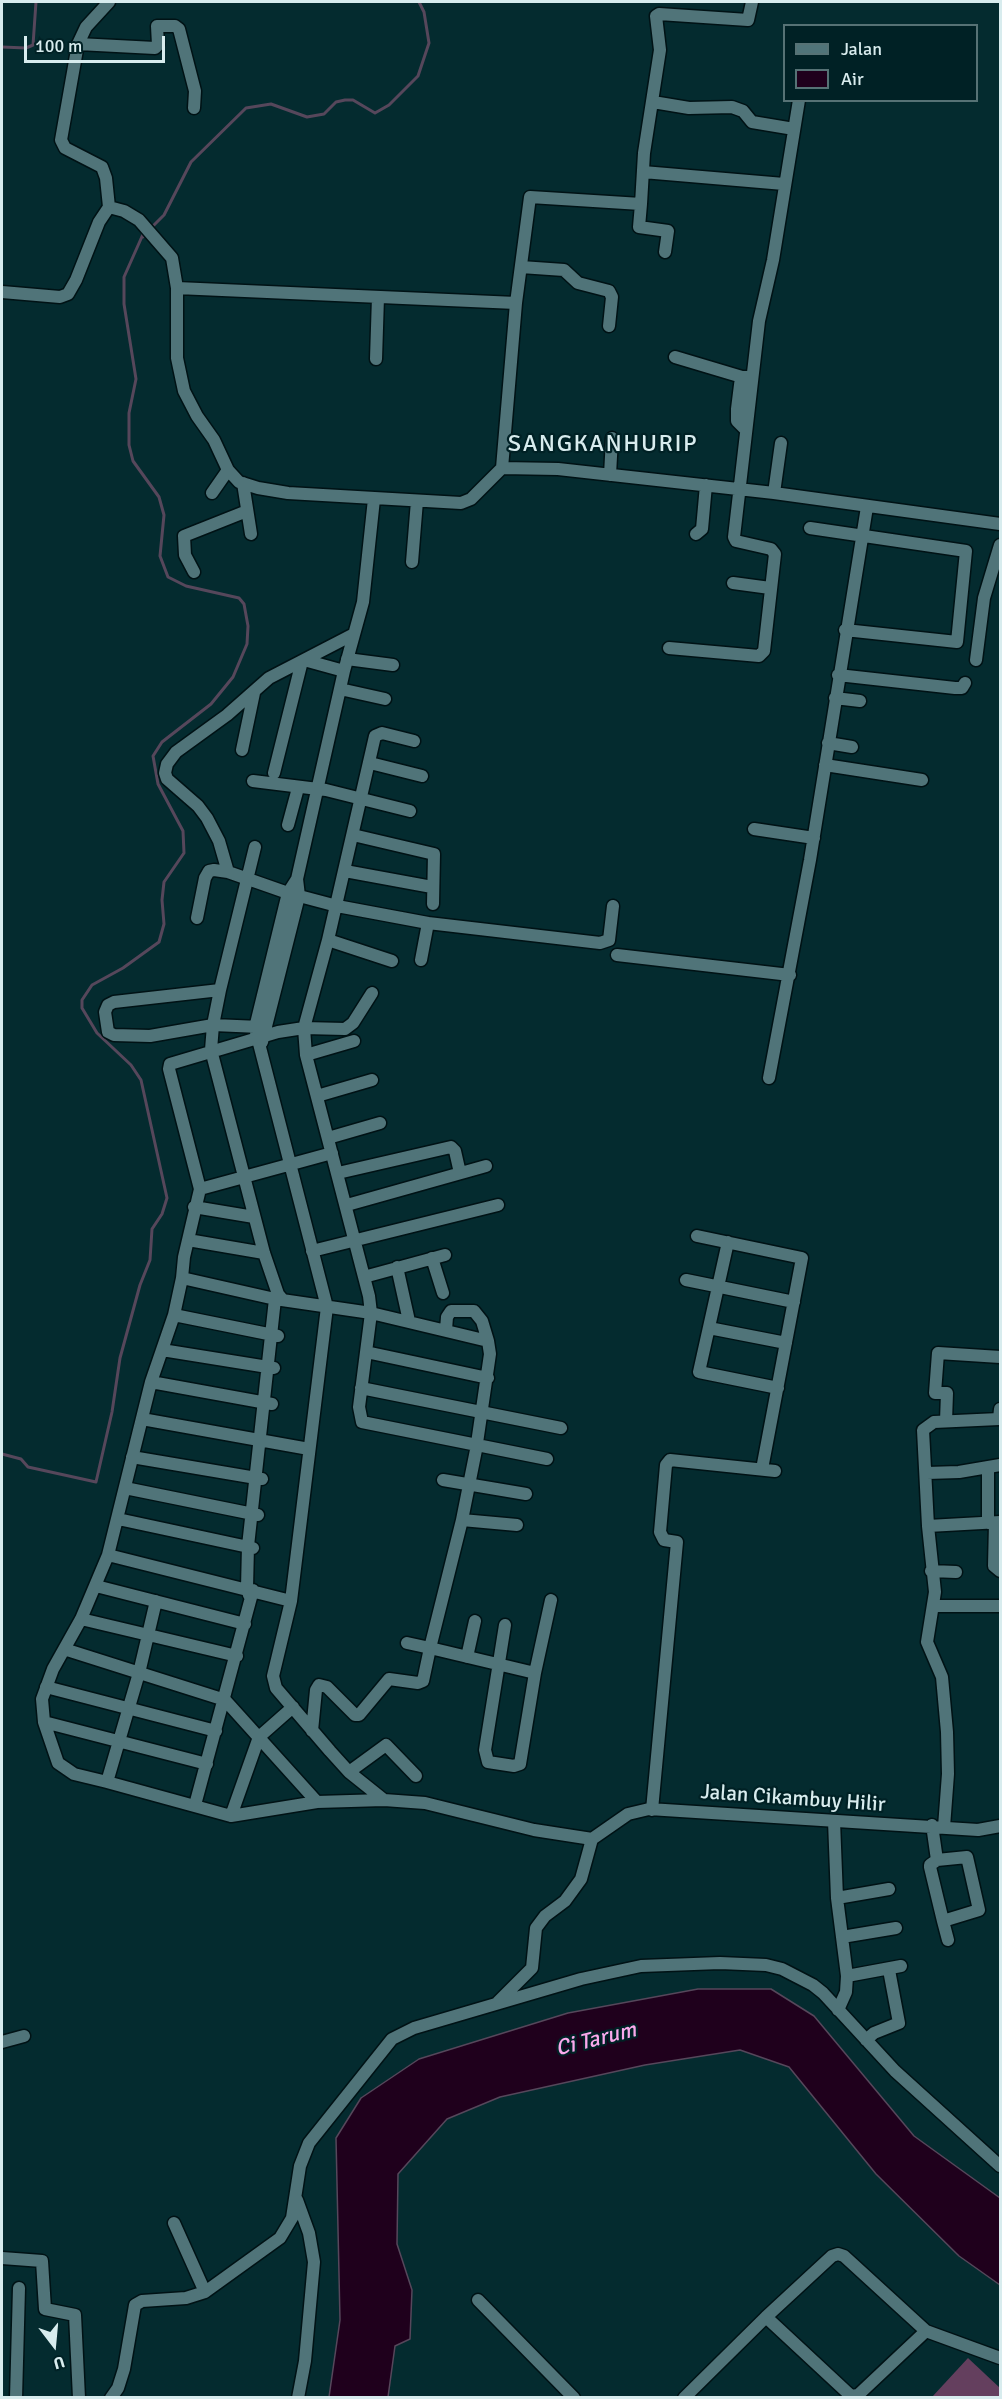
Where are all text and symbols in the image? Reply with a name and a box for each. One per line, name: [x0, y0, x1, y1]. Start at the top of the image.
scale bar: [27, 24, 168, 62]
legend: [783, 24, 978, 102]
text: 100 m: [35, 35, 82, 57]
text: Jalan: [841, 38, 882, 60]
text: Air: [841, 68, 864, 90]
district label: SANGKANHURIP: [508, 431, 698, 459]
street label: Jalan Cikambuy Hilir: [700, 1780, 886, 1818]
water label: Ci Tarum: [553, 2017, 639, 2063]
north arrow: [24, 2315, 84, 2375]
text: U: [51, 2351, 67, 2373]

